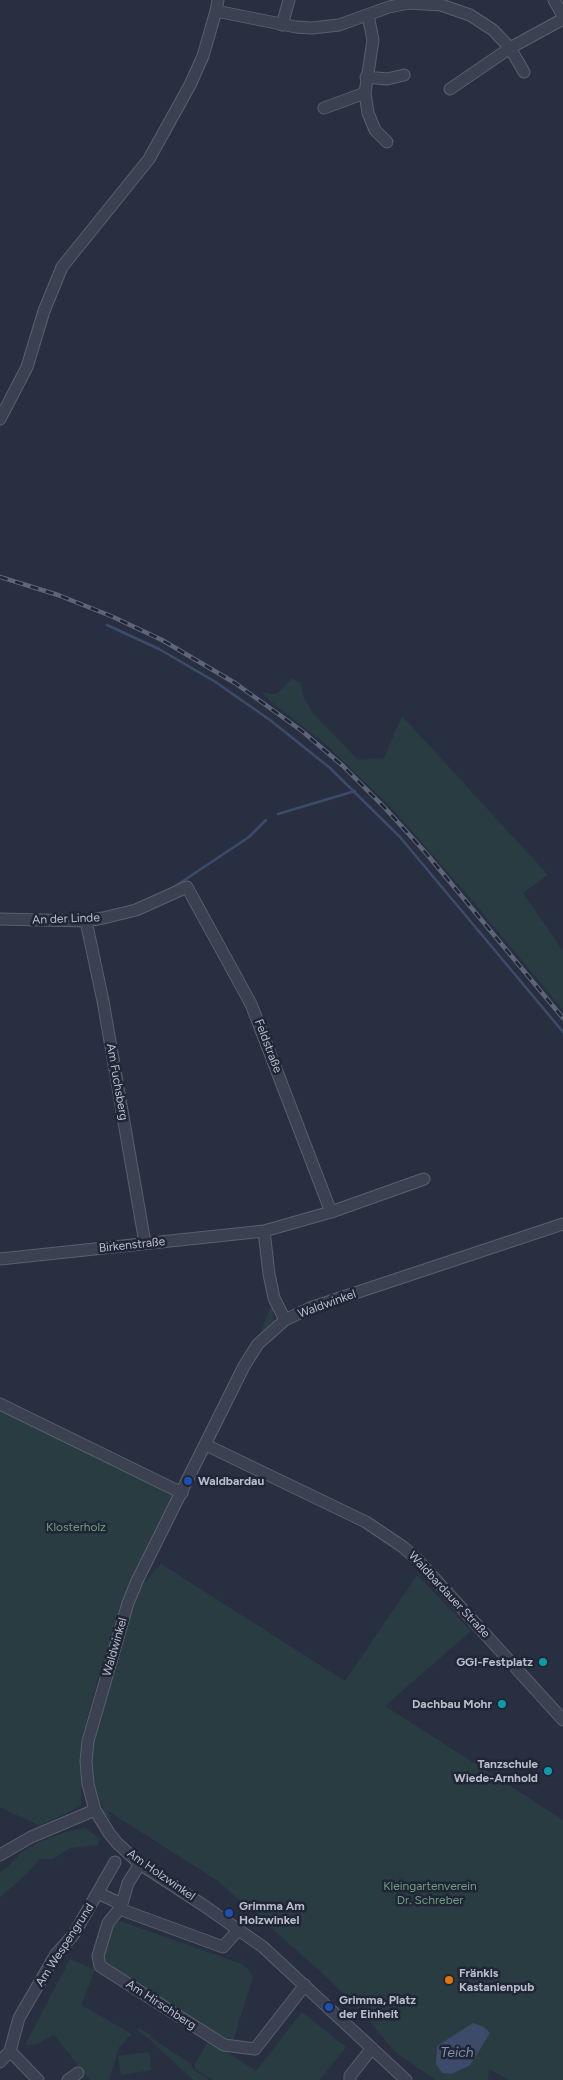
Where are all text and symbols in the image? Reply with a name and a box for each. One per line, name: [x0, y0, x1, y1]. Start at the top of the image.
street label: An der Linde: [32, 911, 100, 927]
street label: Feldstraße: [251, 1017, 285, 1075]
street label: Am Fuchsberg: [103, 1042, 131, 1122]
street label: Birkenstraße: [98, 1234, 166, 1256]
street label: Waldwinkel: [296, 1287, 358, 1321]
place label: Waldbardau: [198, 1474, 264, 1488]
marker: Waldbardau: [182, 1475, 194, 1487]
park label: Klosterholz: [46, 1520, 106, 1534]
street label: Waldbardauer Straße: [405, 1549, 493, 1641]
street label: Waldwinkel: [100, 1616, 130, 1678]
place label: GGI-Festplatz: [456, 1655, 533, 1669]
marker: GGI-Festplatz: [537, 1656, 549, 1668]
place label: Dachbau Mohr: [412, 1697, 492, 1711]
marker: Dachbau Mohr: [496, 1698, 508, 1710]
place label: Tanzschule Wiede-Arnhold: [454, 1757, 538, 1785]
marker: Tanzschule Wiede-Arnhold: [542, 1765, 554, 1777]
street label: Am Holzwinkel: [124, 1846, 198, 1904]
park label: Kleingartenverein Dr. Schreber: [383, 1879, 477, 1907]
place label: Grimma Am Holzwinkel: [239, 1899, 305, 1927]
street label: Am Wespengrund: [33, 1901, 97, 1989]
marker: Grimma Am Holzwinkel: [223, 1907, 235, 1919]
place label: Fränkis Kastanienpub: [459, 1966, 534, 1994]
marker: Fränkis Kastanienpub: [443, 1974, 455, 1986]
street label: Am Hirschberg: [123, 1977, 199, 2033]
place label: Grimma, Platz der Einheit: [339, 1993, 416, 2021]
marker: Grimma, Platz der Einheit: [323, 2001, 335, 2013]
water label: Teich: [440, 2045, 474, 2061]

